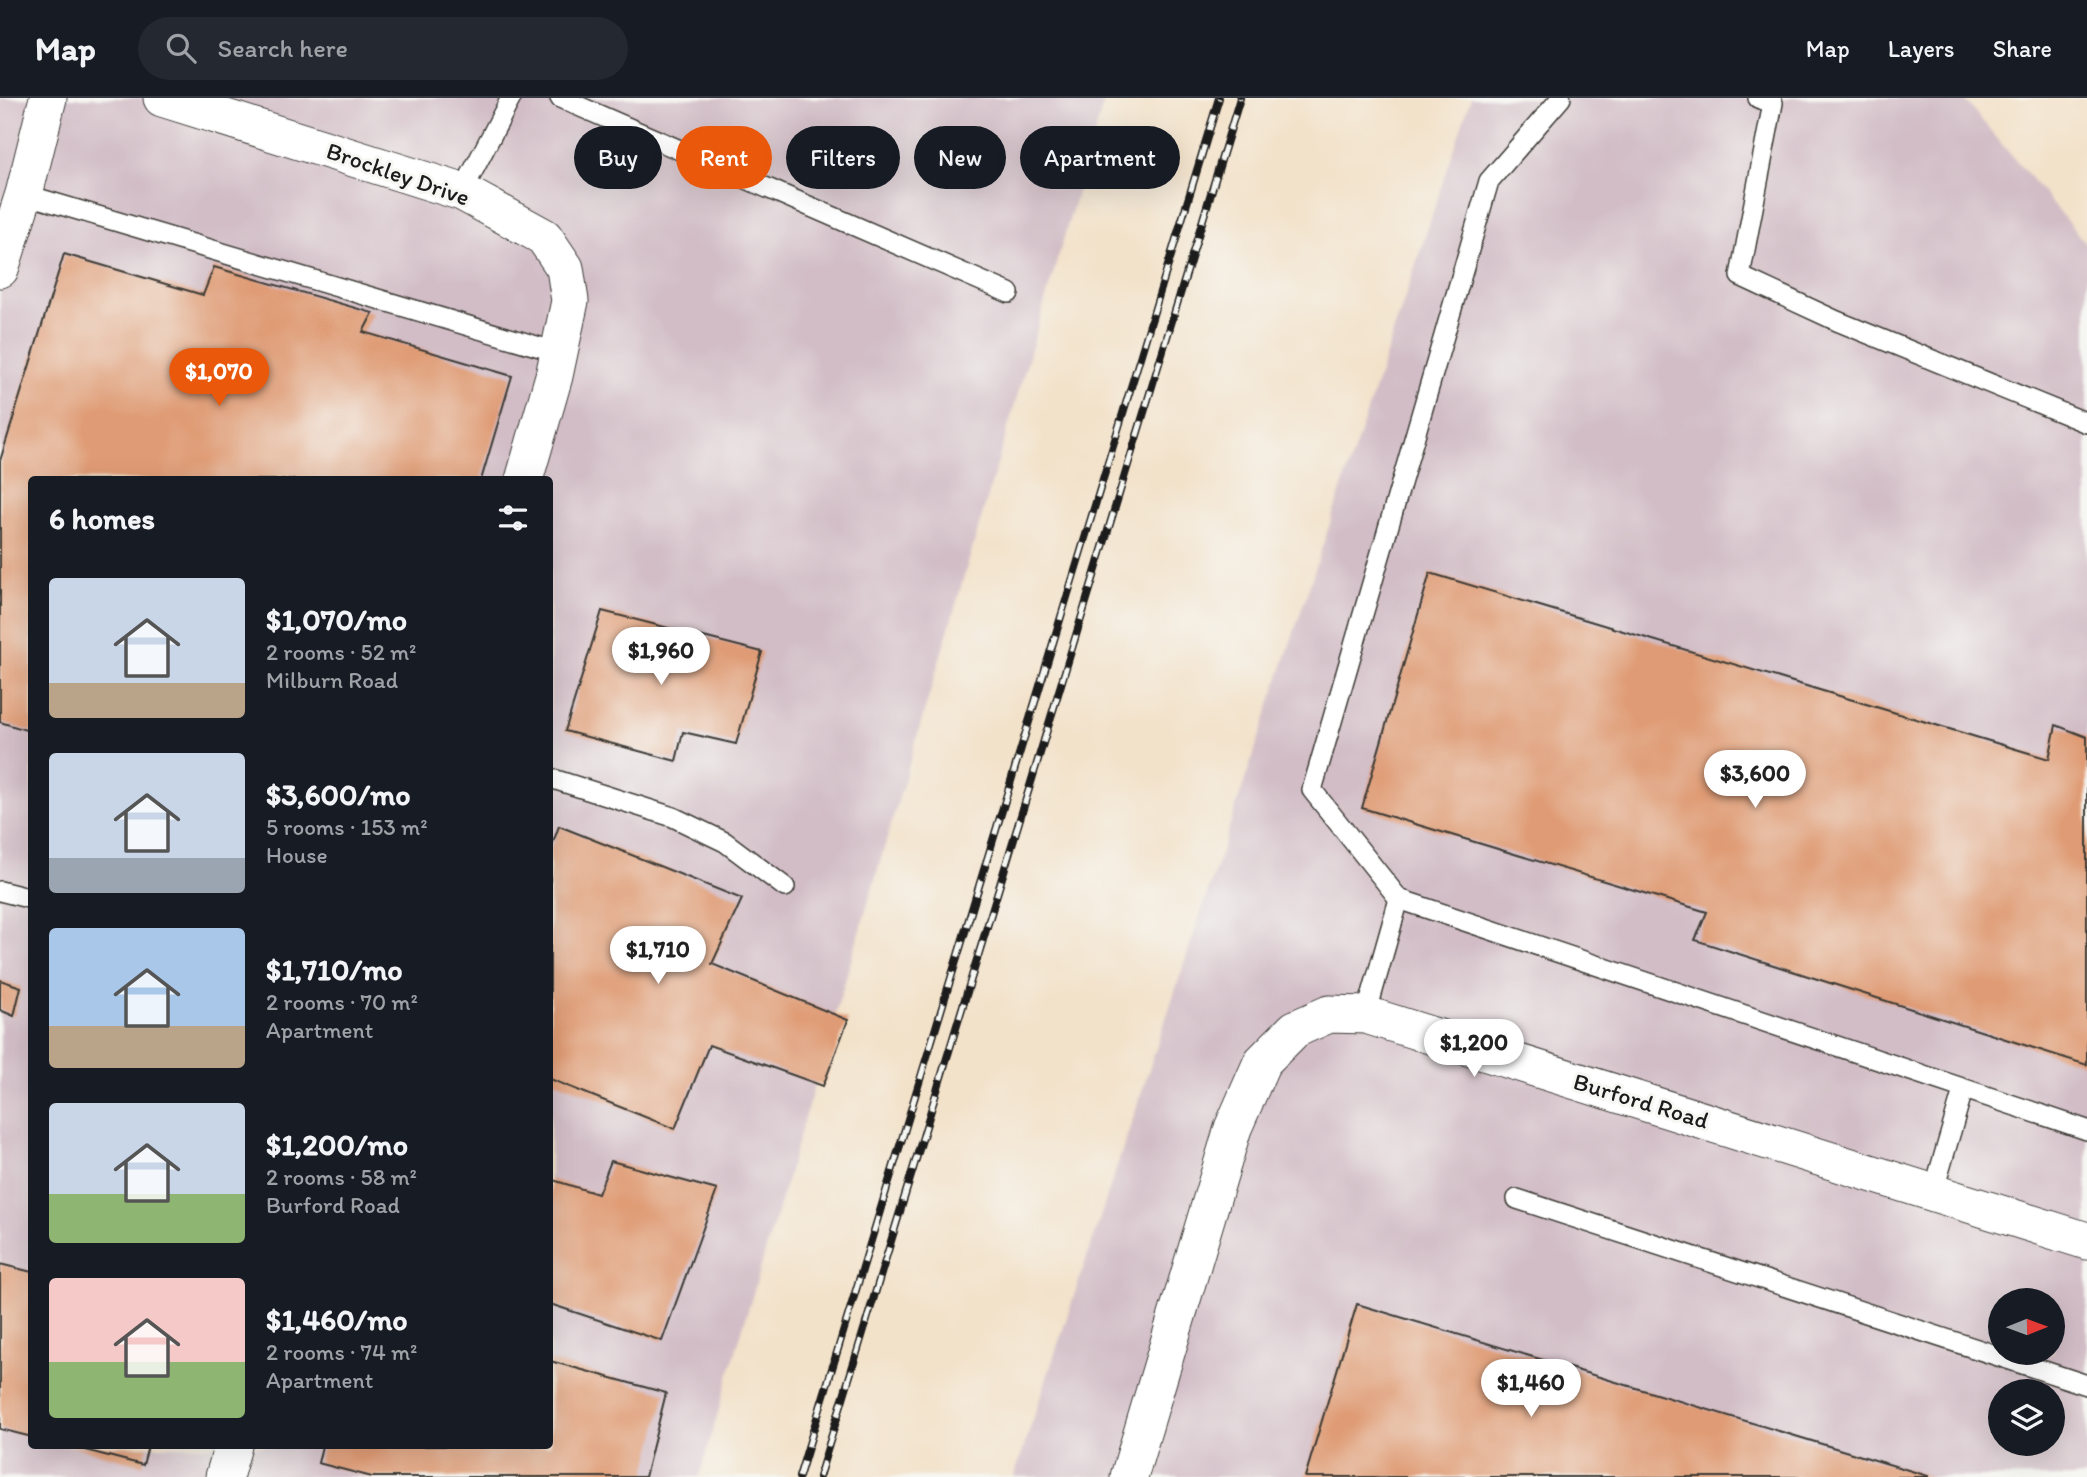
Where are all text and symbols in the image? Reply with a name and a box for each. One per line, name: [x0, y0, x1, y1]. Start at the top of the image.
search box: [138, 17, 628, 80]
text: Map: [35, 29, 96, 68]
icon: search: [162, 29, 200, 67]
text: Search here: [218, 32, 348, 64]
text: Map: [1806, 34, 1850, 63]
text: Layers: [1888, 34, 1955, 63]
text: Share: [1993, 34, 2052, 63]
chip: Buy: [574, 126, 662, 189]
chip: Rent: [676, 126, 772, 189]
chip: Filters: [786, 126, 900, 189]
chip: New: [914, 126, 1006, 189]
chip: Apartment: [1020, 126, 1180, 189]
street label: Brockley Drive: [323, 135, 474, 212]
pin: $1,070: [162, 348, 276, 408]
text: $1,070: [185, 357, 253, 385]
icon: filters: [494, 499, 532, 537]
text: 6 homes: [49, 500, 155, 537]
text: $1,070/mo: [266, 601, 407, 638]
icon: home: [105, 606, 189, 690]
pin: $1,960: [604, 628, 718, 687]
text: $1,960: [628, 636, 694, 664]
text: 2 rooms · 52 m²: [266, 638, 416, 666]
text: Milburn Road: [266, 666, 398, 694]
pin: $3,600: [1698, 750, 1812, 810]
text: $3,600: [1720, 759, 1790, 787]
text: $3,600/mo: [266, 776, 411, 813]
icon: home: [105, 781, 189, 865]
text: 5 rooms · 153 m²: [266, 813, 428, 841]
text: House: [266, 841, 328, 869]
pin: $1,710: [601, 926, 715, 986]
text: $1,710: [626, 935, 690, 963]
text: $1,710/mo: [266, 951, 403, 988]
icon: home: [105, 956, 189, 1040]
text: 2 rooms · 70 m²: [266, 988, 418, 1016]
text: Apartment: [266, 1016, 373, 1044]
pin: $1,200: [1417, 1020, 1531, 1079]
text: $1,200: [1440, 1028, 1508, 1056]
street label: Burford Road: [1570, 1066, 1712, 1135]
text: $1,200/mo: [266, 1126, 408, 1163]
icon: home: [105, 1131, 189, 1215]
text: 2 rooms · 58 m²: [266, 1163, 417, 1191]
text: Burford Road: [266, 1191, 400, 1219]
north arrow: [1988, 1288, 2065, 1365]
map controls: [1988, 1288, 2065, 1456]
text: $1,460/mo: [266, 1301, 408, 1338]
icon: home: [105, 1306, 189, 1390]
text: 2 rooms · 74 m²: [266, 1338, 418, 1366]
pin: $1,460: [1474, 1360, 1588, 1419]
text: Apartment: [266, 1366, 373, 1394]
text: $1,460: [1497, 1368, 1565, 1396]
button: layers: [1988, 1379, 2065, 1456]

